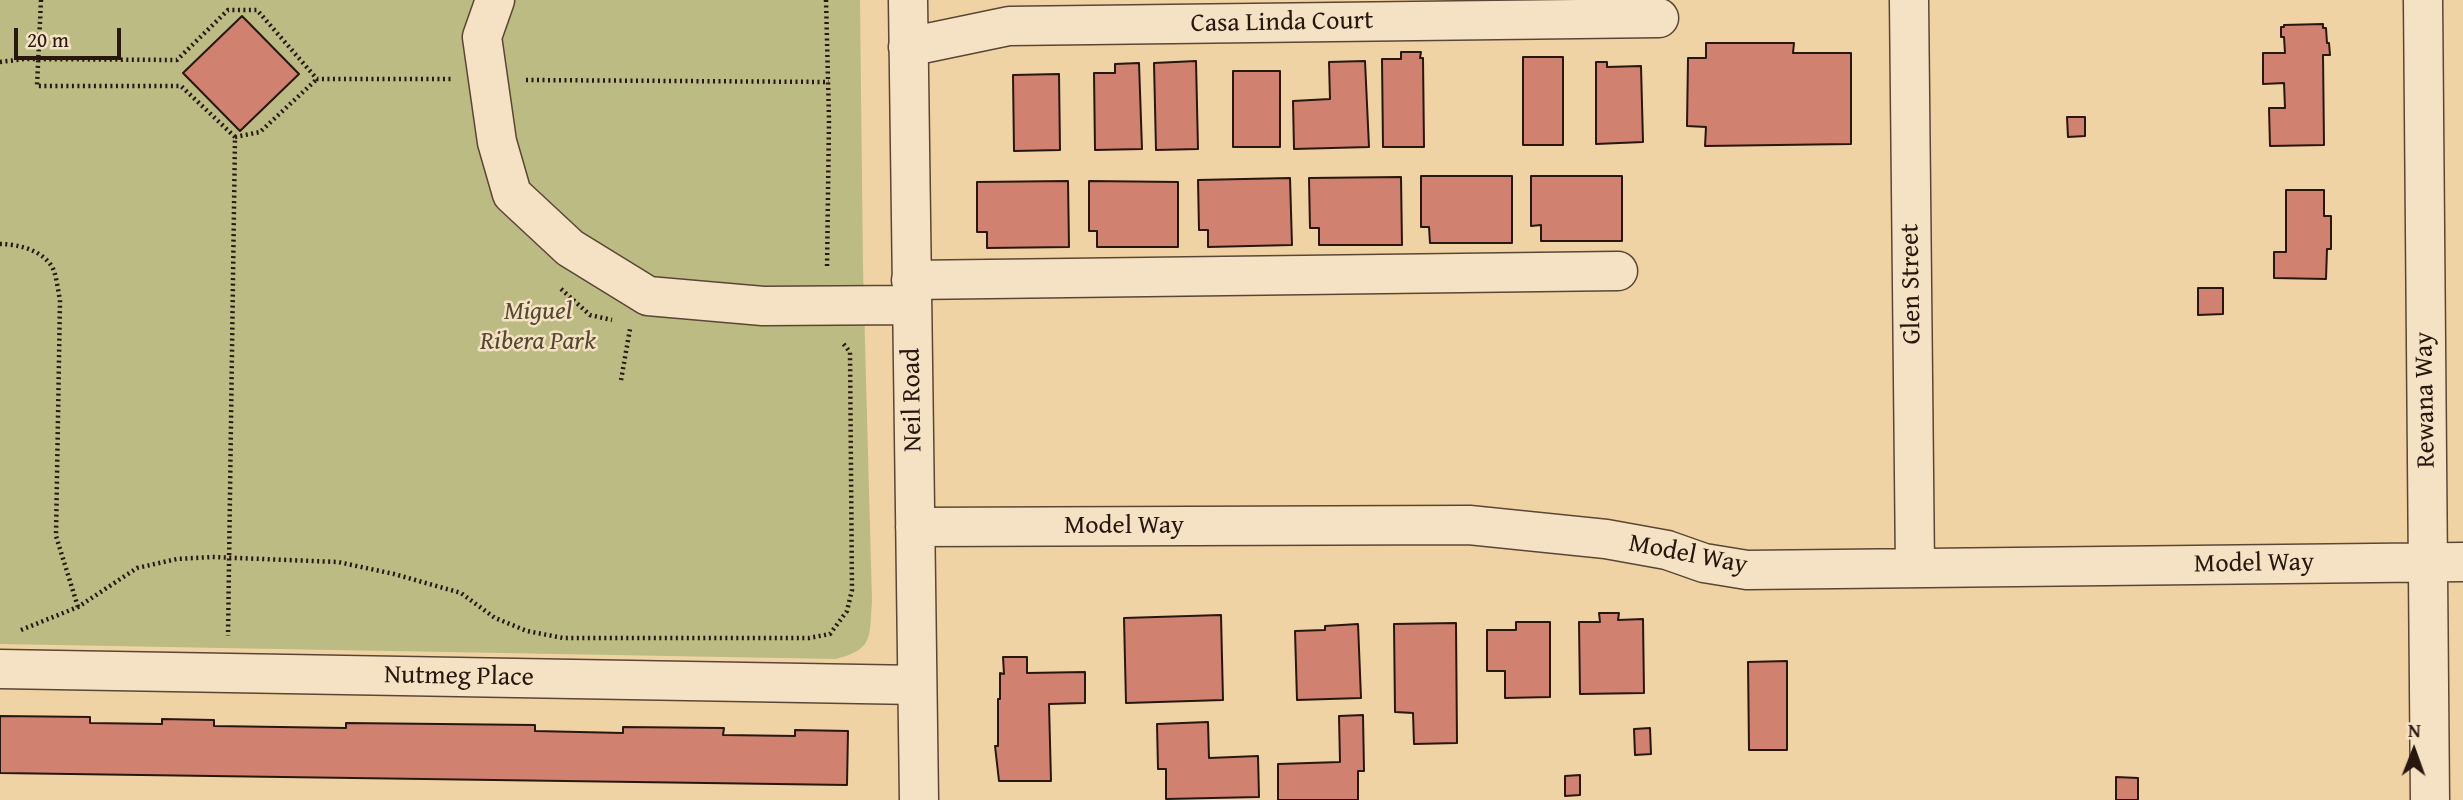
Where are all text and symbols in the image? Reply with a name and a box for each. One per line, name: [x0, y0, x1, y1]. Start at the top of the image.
street label: Casa Linda Court: [1190, 6, 1374, 40]
scale bar: [18, 14, 124, 58]
text: 20 m: [27, 24, 69, 55]
street label: Glen Street: [1895, 223, 1929, 345]
park label: Miguel Ribera Park: [480, 296, 596, 358]
street label: Rewana Way: [2409, 332, 2443, 468]
street label: Neil Road: [896, 348, 930, 452]
street label: Model Way: [1064, 510, 1184, 542]
street label: Model Way: [1626, 528, 1750, 582]
street label: Model Way: [2194, 547, 2314, 581]
street label: Nutmeg Place: [384, 660, 534, 694]
north arrow: [2379, 716, 2449, 786]
text: N: [2408, 716, 2421, 744]

